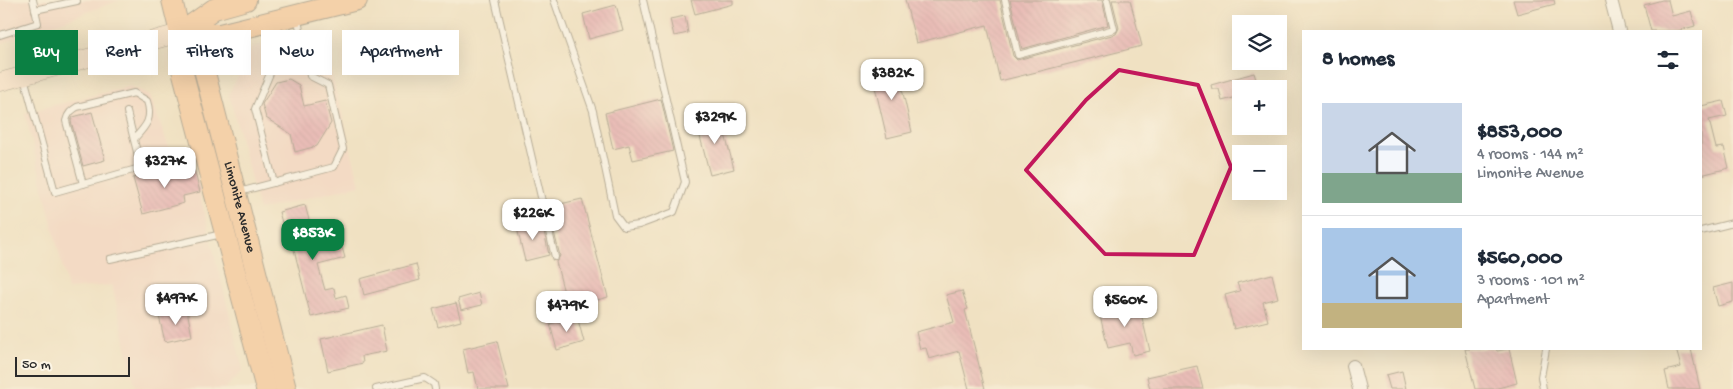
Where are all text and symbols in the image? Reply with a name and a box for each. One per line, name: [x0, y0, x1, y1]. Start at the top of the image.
map controls: [1232, 15, 1287, 200]
button: layers: [1232, 15, 1287, 70]
chip: Buy: [15, 30, 78, 75]
chip: Rent: [88, 30, 158, 75]
chip: Filters: [168, 30, 251, 75]
chip: New: [261, 30, 332, 75]
chip: Apartment: [342, 30, 459, 75]
icon: filters: [1654, 46, 1682, 74]
text: 8 homes: [1322, 48, 1394, 73]
pin: $382K: [857, 58, 927, 101]
text: $382K: [872, 65, 912, 84]
button: +: [1232, 80, 1287, 135]
pin: $329K: [680, 102, 750, 145]
text: $329K: [695, 109, 735, 128]
text: $853,000: [1477, 121, 1562, 146]
icon: home: [1362, 123, 1422, 183]
button: −: [1232, 145, 1287, 200]
pin: $327K: [130, 146, 200, 189]
text: 4 rooms · 144 m²: [1477, 146, 1584, 165]
text: $327K: [145, 153, 185, 172]
street label: Limonite Avenue: [220, 160, 259, 255]
text: Limonite Avenue: [1477, 165, 1584, 184]
pin: $226K: [498, 198, 568, 241]
text: $226K: [513, 205, 553, 224]
pin: $853K: [278, 218, 348, 261]
text: $853K: [292, 225, 334, 244]
text: $560,000: [1477, 247, 1562, 272]
icon: home: [1362, 248, 1422, 308]
text: 3 rooms · 101 m²: [1477, 272, 1585, 291]
pin: $497K: [141, 284, 211, 326]
pin: $560K: [1090, 286, 1160, 328]
text: $497K: [156, 290, 196, 309]
pin: $479K: [532, 290, 602, 333]
text: Apartment: [1477, 291, 1549, 310]
text: $560K: [1104, 292, 1146, 311]
text: $479K: [547, 297, 587, 316]
scale bar: [15, 354, 130, 377]
text: 50 m: [22, 357, 51, 374]

